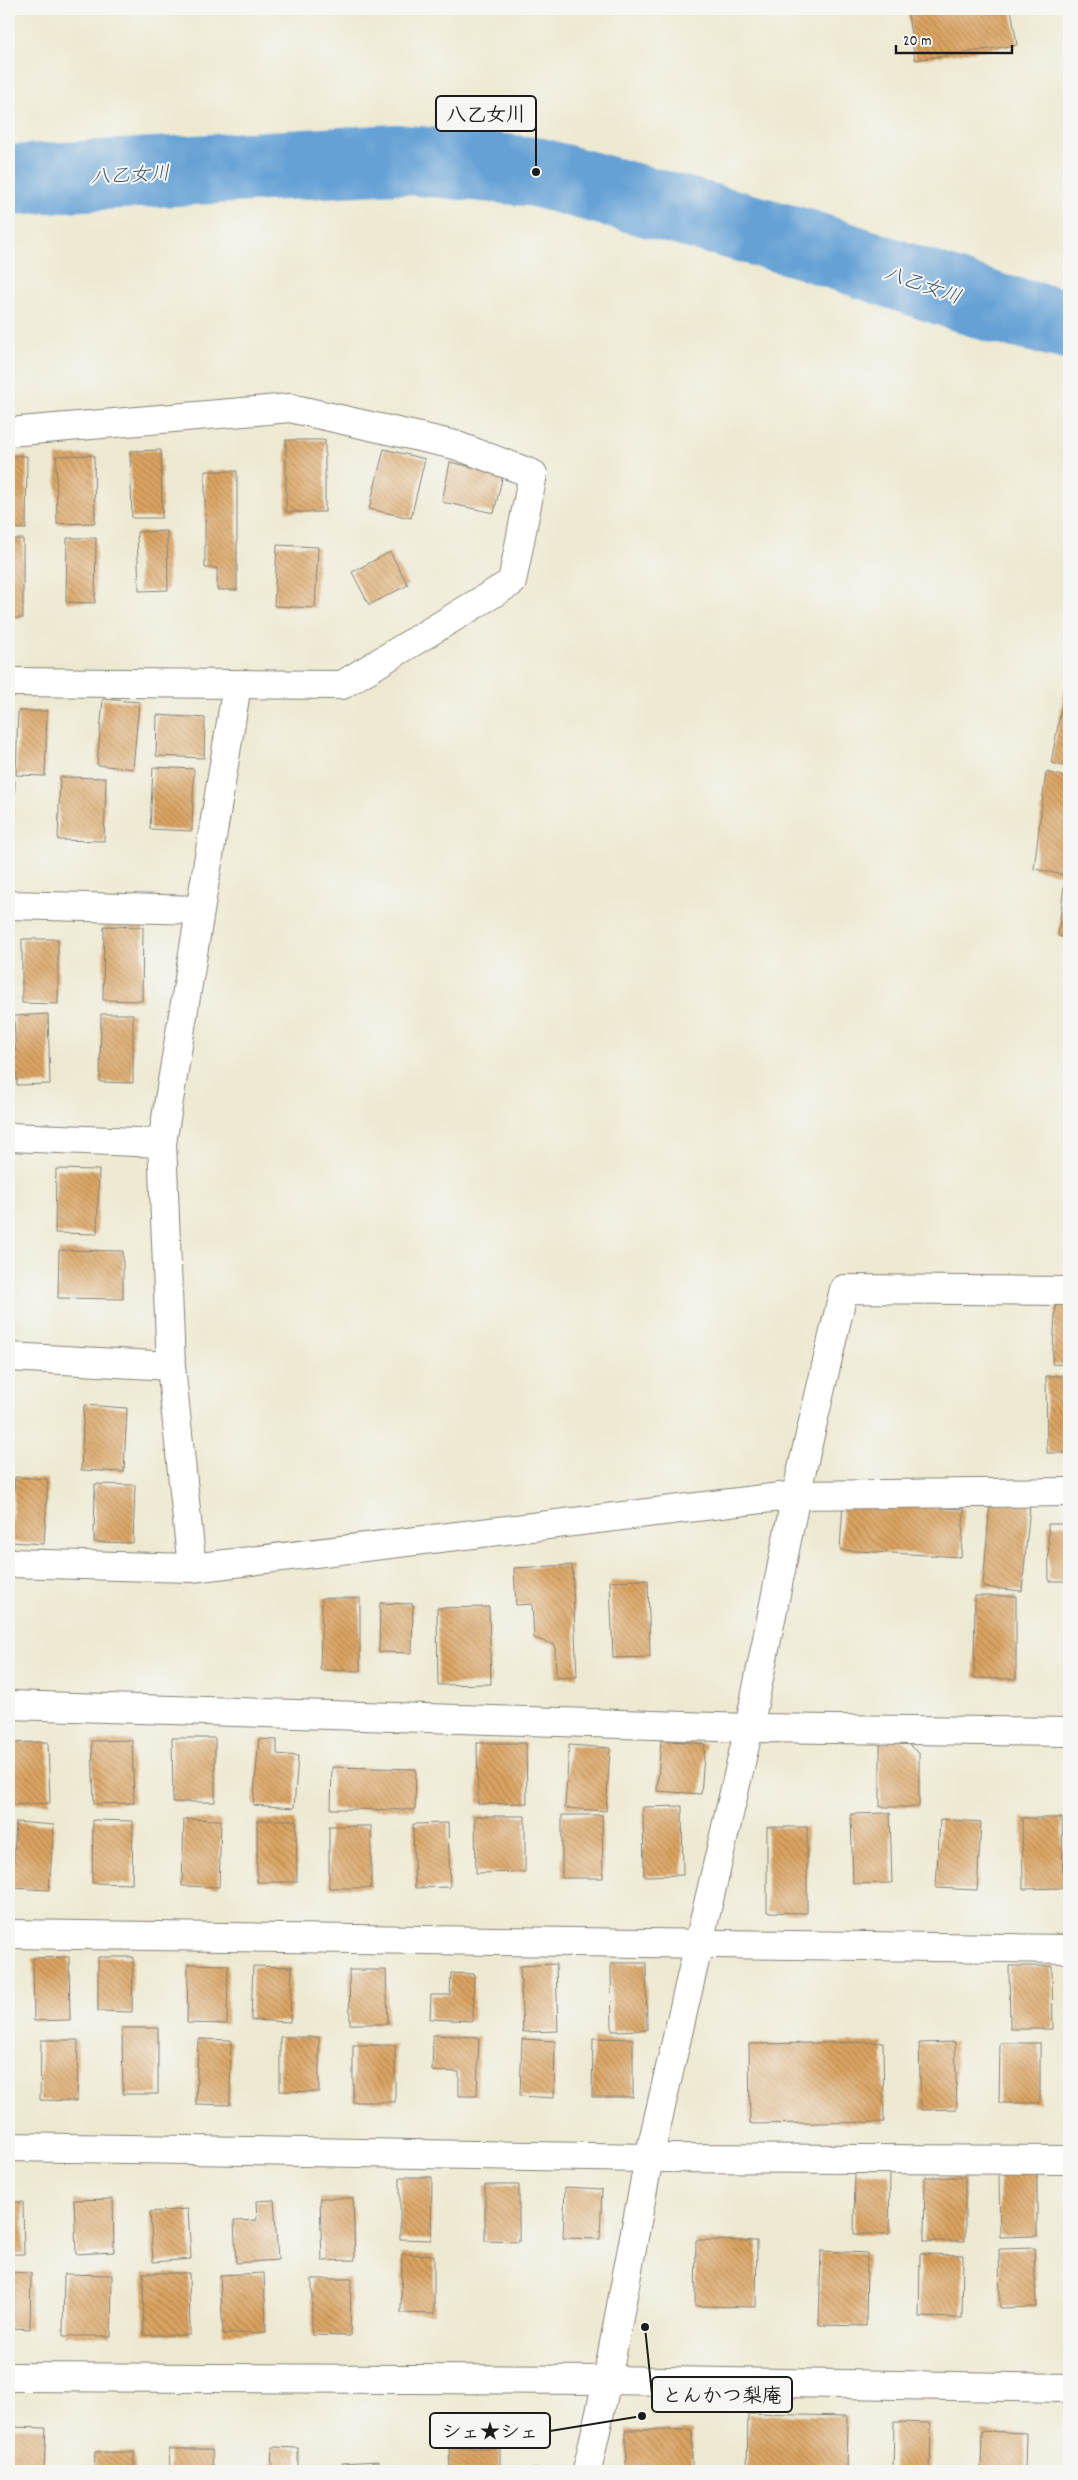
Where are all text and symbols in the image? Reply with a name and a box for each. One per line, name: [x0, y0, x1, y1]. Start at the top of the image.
scale bar: [896, 22, 1012, 54]
text: 20 m: [903, 31, 931, 53]
callout: 八乙女川: [436, 96, 536, 131]
text: 八乙女川: [446, 103, 526, 131]
water label: 八乙女川: [89, 161, 171, 193]
water label: 八乙女川: [880, 261, 964, 313]
callout: とんかつ梨庵: [652, 2377, 792, 2412]
text: とんかつ梨庵: [662, 2384, 782, 2412]
callout: シェ★シェ: [430, 2413, 550, 2448]
text: シェ★シェ: [442, 2420, 538, 2448]

